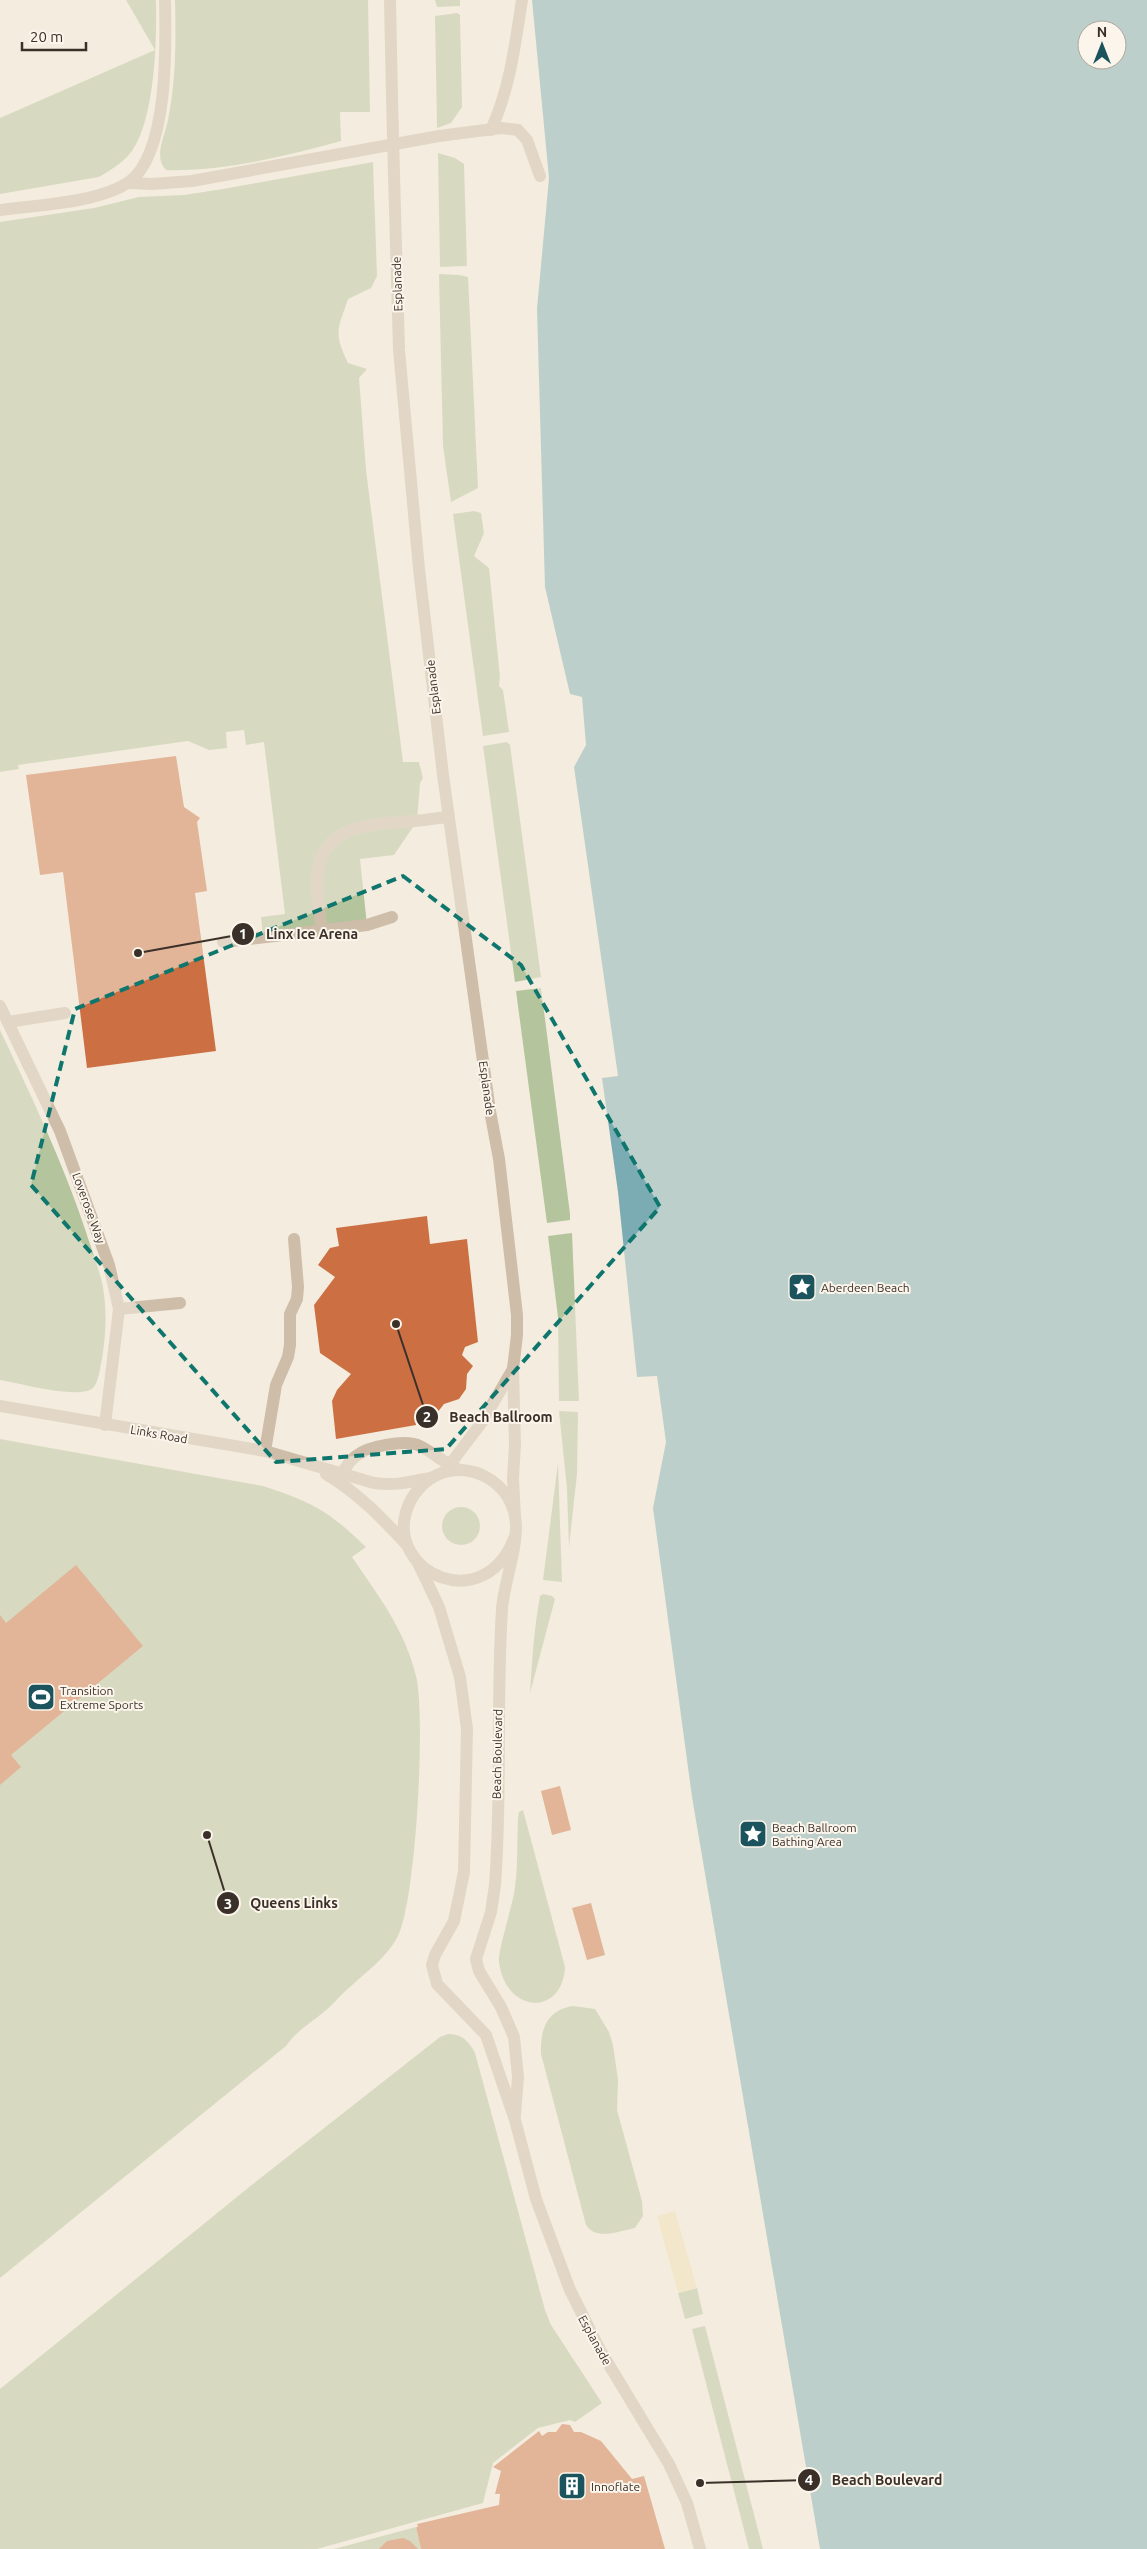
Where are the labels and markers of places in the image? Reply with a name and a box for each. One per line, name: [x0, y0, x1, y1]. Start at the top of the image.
callout: Linx Ice Arena: [231, 919, 368, 948]
place icon: Aberdeen Beach: [787, 1272, 817, 1302]
place label: Aberdeen Beach: [821, 1281, 910, 1294]
callout: Beach Ballroom: [415, 1403, 563, 1432]
sports icon: Transition Extreme Sports: [26, 1682, 56, 1712]
place label: Transition Extreme Sports: [60, 1684, 143, 1711]
place icon: Beach Ballroom Bathing Area: [738, 1819, 768, 1849]
place label: Beach Ballroom Bathing Area: [772, 1821, 857, 1848]
callout: Queens Links: [215, 1889, 348, 1918]
callout: Beach Boulevard: [797, 2465, 952, 2494]
building icon: Innoflate: [557, 2471, 587, 2501]
place label: Innoflate: [591, 2480, 640, 2493]

